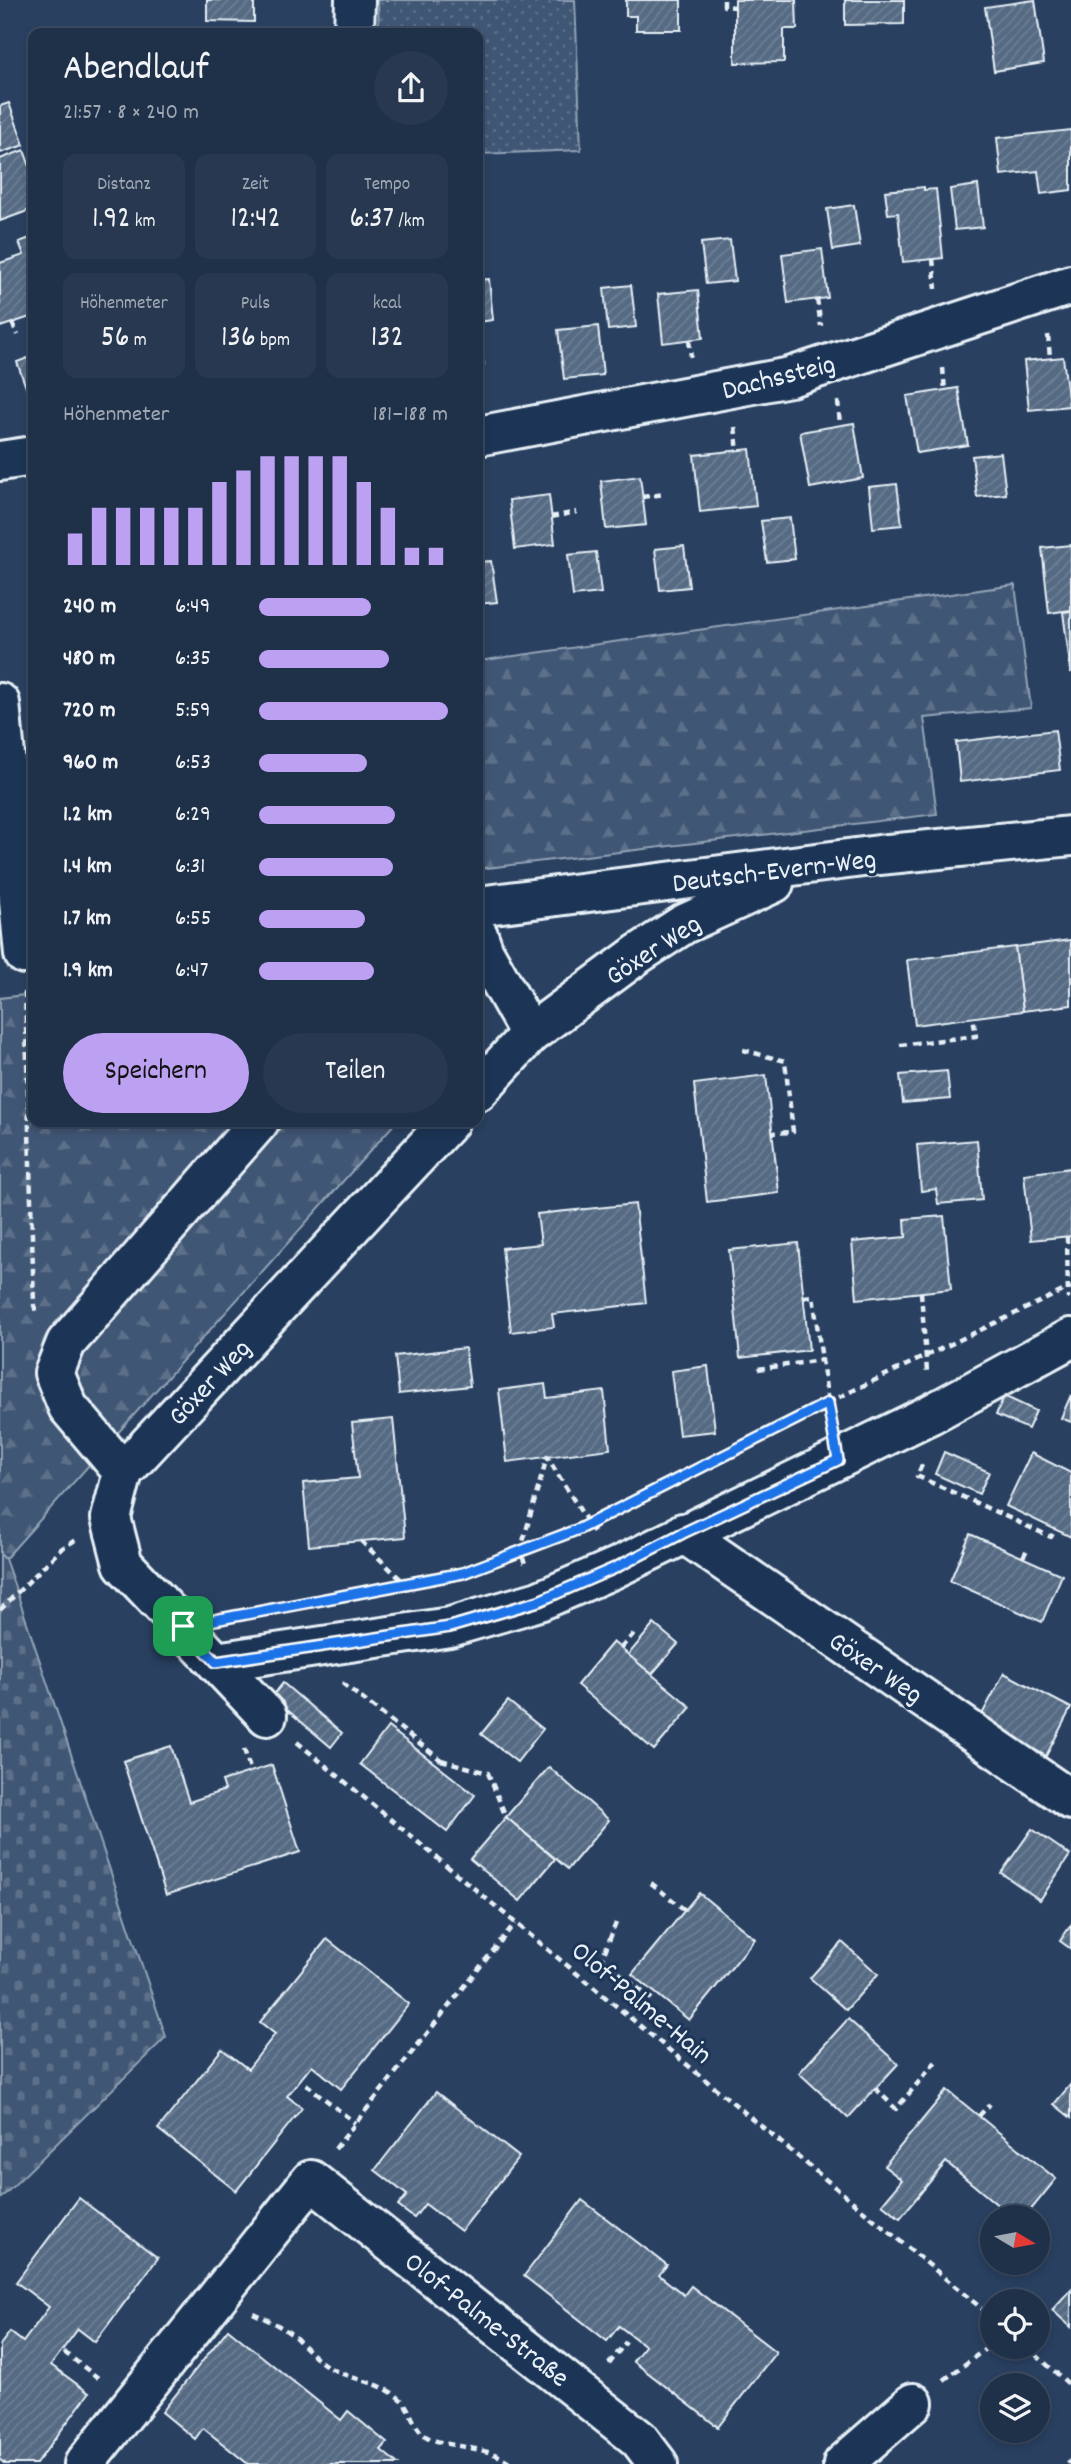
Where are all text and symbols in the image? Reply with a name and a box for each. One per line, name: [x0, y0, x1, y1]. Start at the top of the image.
text: Abendlauf: [63, 43, 209, 98]
button: share: [374, 51, 448, 125]
text: 21:57 · 8 × 240 m: [63, 97, 199, 130]
text: Distanz: [97, 172, 150, 199]
text: Zeit: [242, 172, 269, 199]
text: Tempo: [364, 172, 410, 199]
text: 1.92: [92, 199, 130, 242]
text: 12:42: [230, 199, 281, 242]
text: 6:37: [350, 199, 394, 242]
text: km: [130, 209, 156, 236]
text: /km: [394, 209, 425, 236]
text: Höhenmeter: [80, 291, 168, 318]
text: Puls: [241, 291, 270, 318]
text: kcal: [373, 291, 402, 318]
text: 56: [101, 318, 129, 361]
text: 136: [221, 318, 256, 361]
text: 132: [371, 318, 404, 361]
text: m: [129, 328, 147, 355]
text: bpm: [256, 328, 290, 355]
street label: Dachssteig: [718, 347, 840, 413]
text: Höhenmeter: [63, 399, 169, 432]
text: 181–188 m: [373, 399, 448, 432]
text: 240 m: [63, 591, 116, 624]
text: 6:49: [175, 591, 210, 624]
text: 480 m: [63, 643, 115, 676]
text: 6:35: [175, 643, 211, 676]
text: 720 m: [63, 695, 115, 728]
text: 5:59: [175, 695, 211, 728]
text: 960 m: [63, 747, 118, 780]
text: 6:53: [175, 747, 211, 780]
text: 1.2 km: [63, 799, 112, 832]
text: 6:29: [175, 799, 211, 832]
street label: Deutsch-Evern-Weg: [670, 842, 879, 906]
text: 1.4 km: [63, 851, 112, 884]
text: 6:31: [175, 851, 205, 884]
text: 1.7 km: [63, 903, 111, 936]
text: 6:55: [175, 903, 211, 936]
street label: Göxer Weg: [599, 906, 710, 998]
text: 1.9 km: [63, 955, 113, 988]
text: 6:47: [175, 955, 208, 988]
button: Speichern: [63, 1033, 249, 1113]
button: Teilen: [263, 1033, 448, 1113]
street label: Göxer Weg: [161, 1332, 263, 1437]
pin: [153, 1596, 213, 1656]
icon: arrive: [164, 1607, 202, 1645]
street label: Göxer Weg: [819, 1624, 930, 1717]
street label: Olof-Palme-Hain: [560, 1934, 719, 2076]
north arrow: [980, 2205, 1050, 2275]
map controls: [980, 2205, 1050, 2443]
street label: Olof-Palme-Straße: [394, 2245, 576, 2399]
button: locate: [980, 2289, 1050, 2359]
button: layers: [980, 2373, 1050, 2443]

